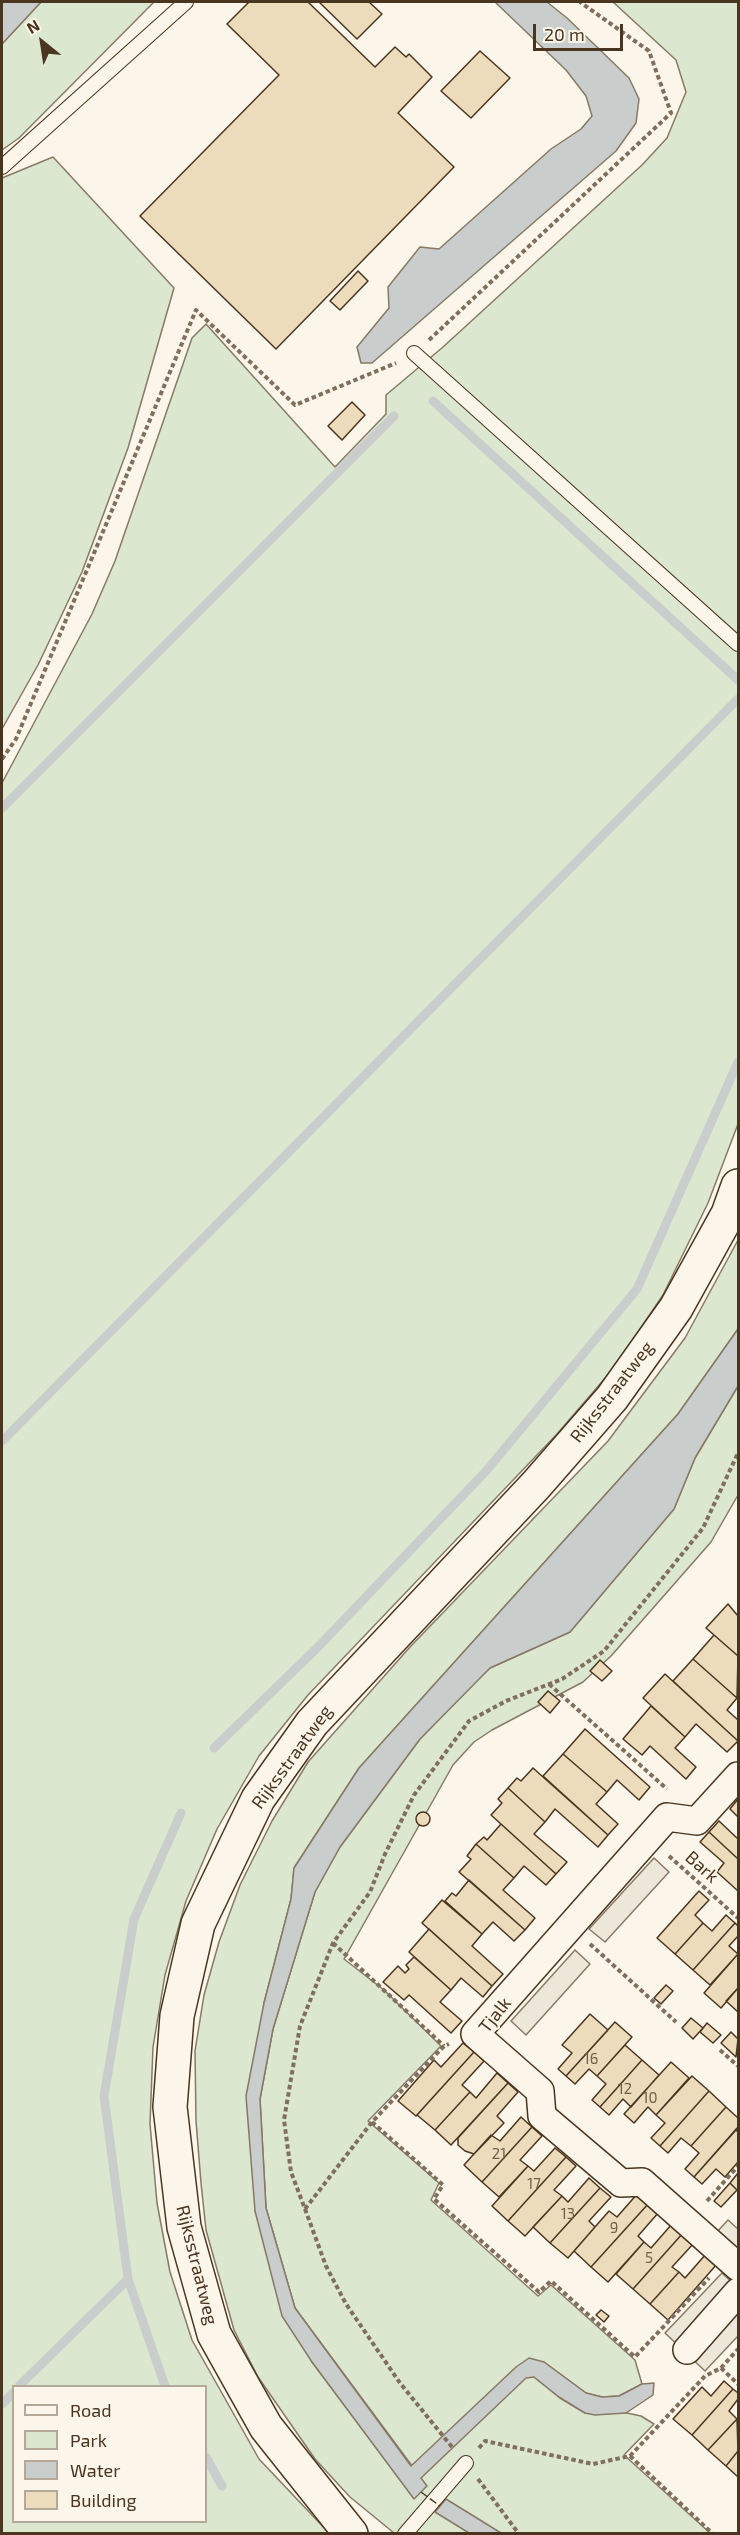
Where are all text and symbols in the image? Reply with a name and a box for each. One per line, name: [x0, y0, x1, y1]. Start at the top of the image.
north arrow: [12, 12, 72, 72]
scale bar: [536, 12, 626, 50]
text: N: [23, 15, 43, 37]
text: 20 m: [544, 23, 585, 45]
street label: Rijksstraatweg: [566, 1337, 658, 1447]
street label: Rijksstraatweg: [247, 1701, 337, 1813]
street label: Bark: [681, 1846, 723, 1888]
street label: Tjalk: [474, 1993, 516, 2037]
house number: 16: [584, 2050, 598, 2068]
house number: 12: [618, 2080, 632, 2098]
house number: 10: [642, 2089, 658, 2107]
house number: 21: [492, 2145, 506, 2163]
house number: 17: [527, 2175, 541, 2193]
street label: Rijksstraatweg: [172, 2203, 222, 2327]
house number: 13: [561, 2205, 575, 2223]
house number: 9: [610, 2219, 618, 2237]
house number: 5: [645, 2249, 653, 2267]
legend: [12, 2385, 207, 2523]
text: Road: [70, 2399, 111, 2421]
text: Park: [70, 2429, 107, 2451]
text: Water: [70, 2459, 120, 2481]
text: Building: [70, 2489, 137, 2511]

